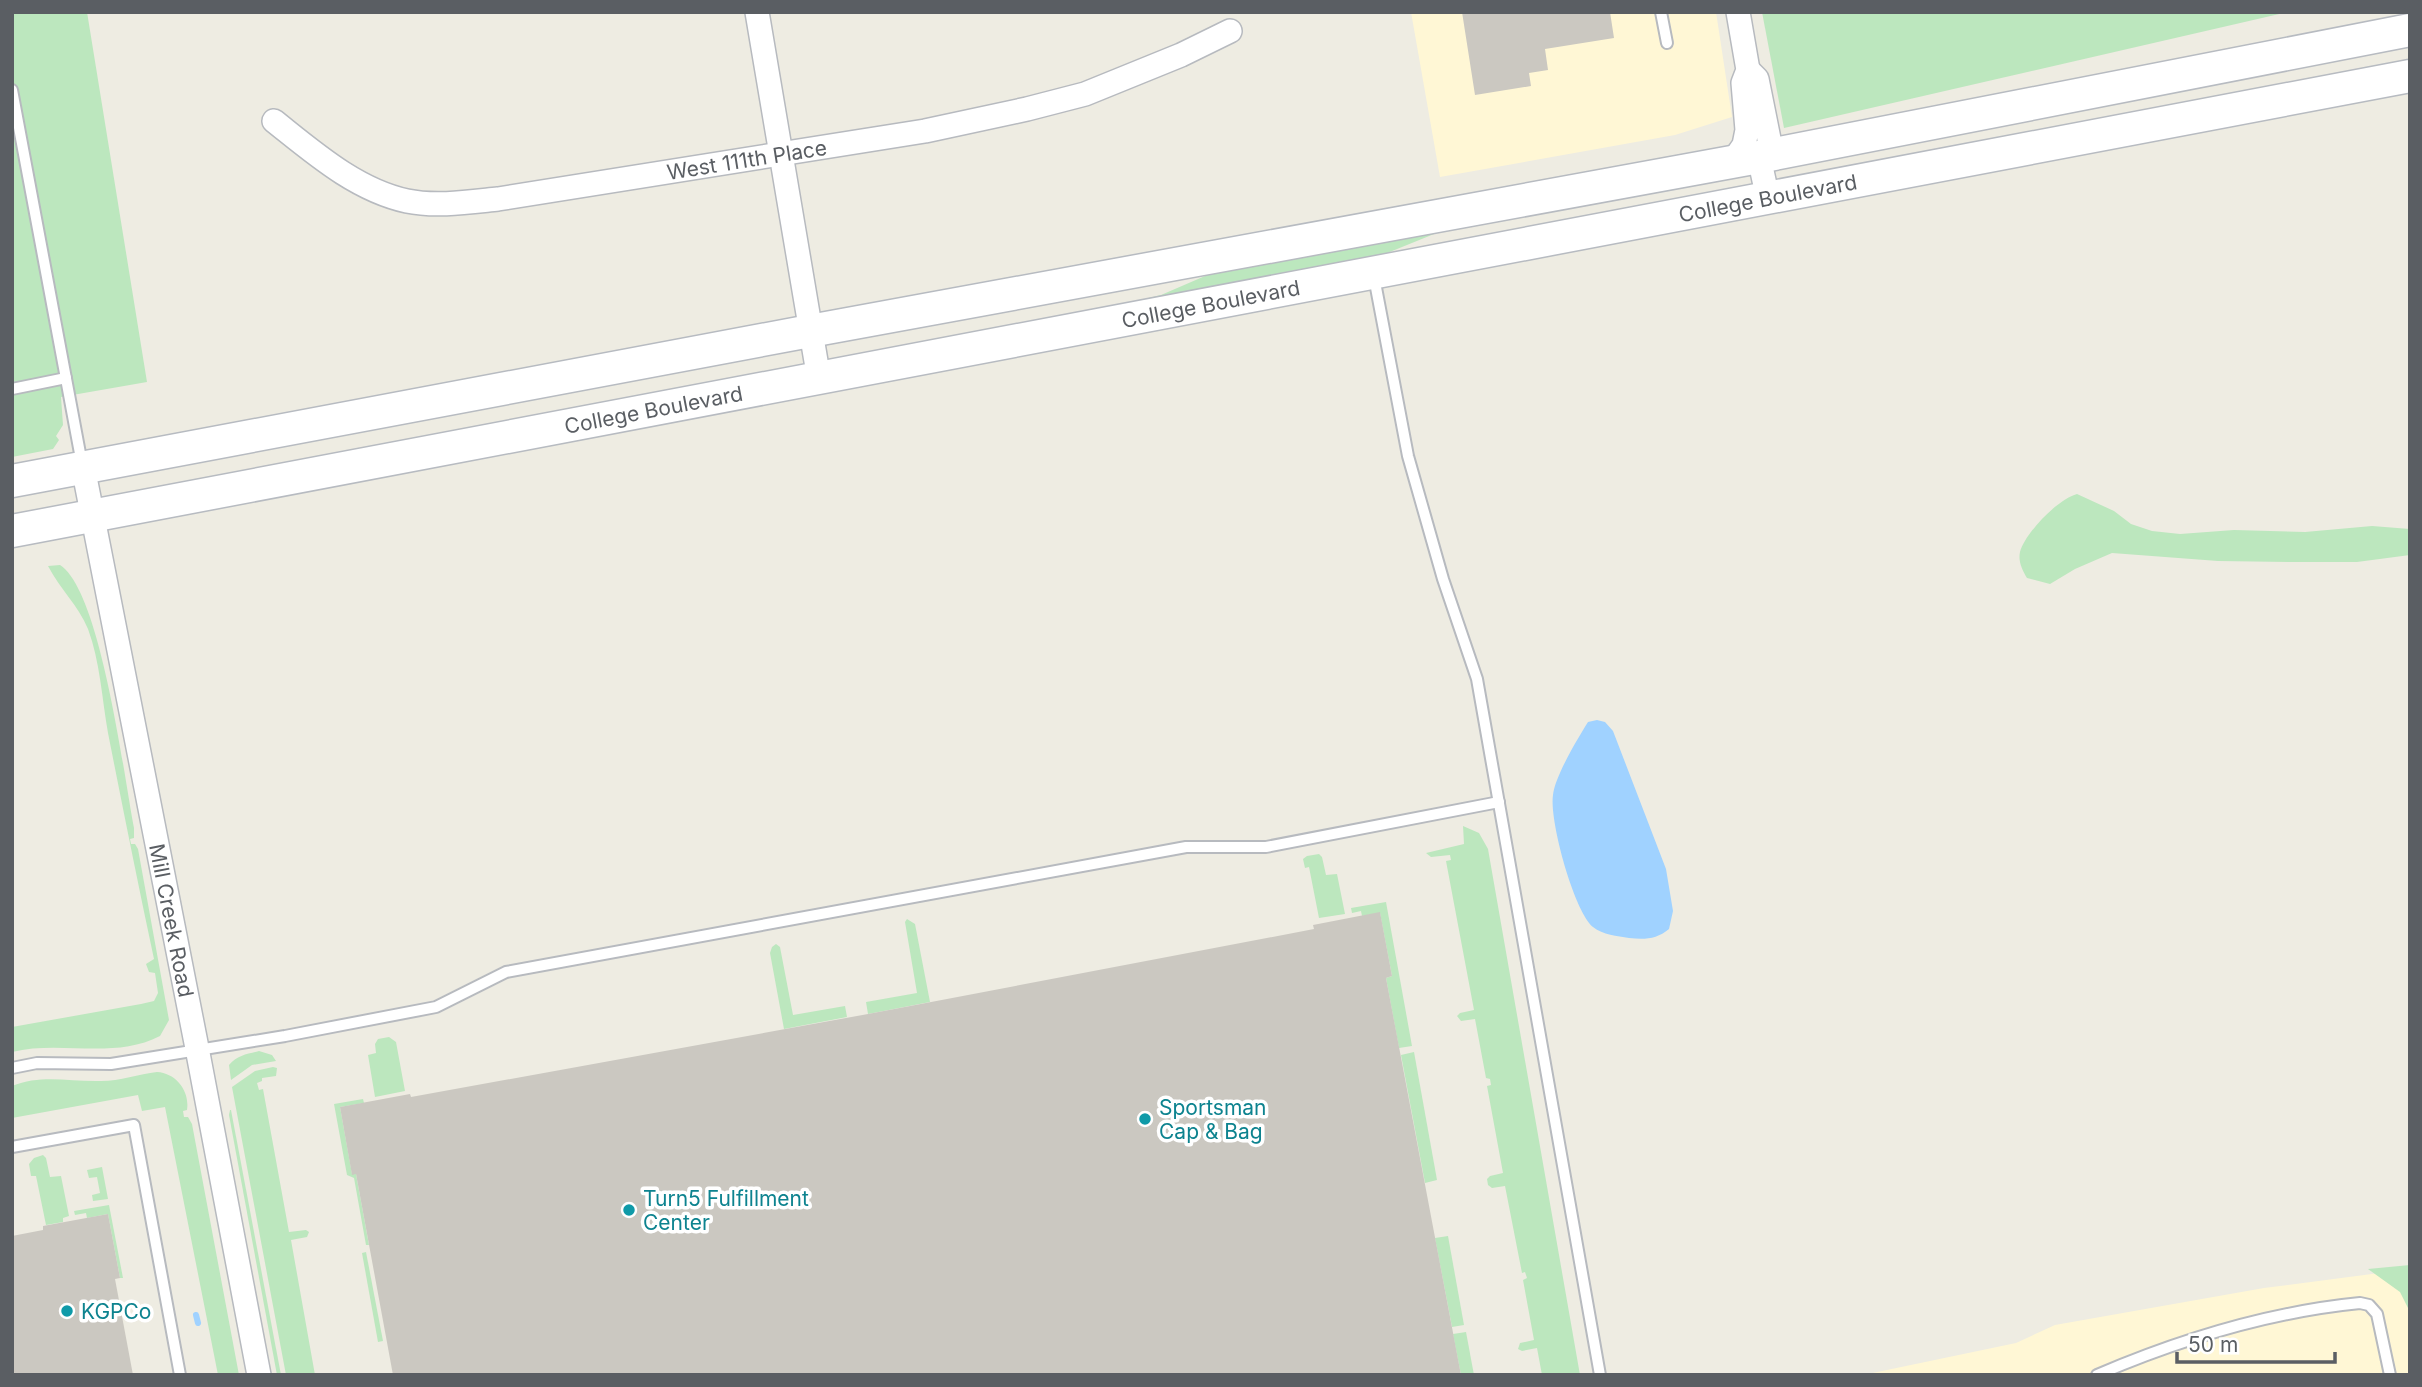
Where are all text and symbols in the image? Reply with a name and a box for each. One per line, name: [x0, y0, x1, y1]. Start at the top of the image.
street label: West 111th Place: [665, 134, 829, 184]
street label: College Boulevard: [1676, 169, 1859, 227]
street label: College Boulevard: [1119, 274, 1302, 333]
street label: College Boulevard: [562, 380, 745, 438]
street label: Mill Creek Road: [145, 842, 199, 999]
place label: Sportsman Cap & Bag: [1159, 1095, 1267, 1144]
marker: Sportsman Cap & Bag: [1137, 1111, 1153, 1127]
place label: Turn5 Fulfillment Center: [643, 1186, 809, 1235]
marker: Turn5 Fulfillment Center: [621, 1202, 637, 1218]
place label: KGPCo: [81, 1299, 151, 1324]
marker: KGPCo: [59, 1303, 75, 1319]
scale bar: [2177, 1320, 2334, 1364]
text: 50 m: [2188, 1332, 2238, 1357]

